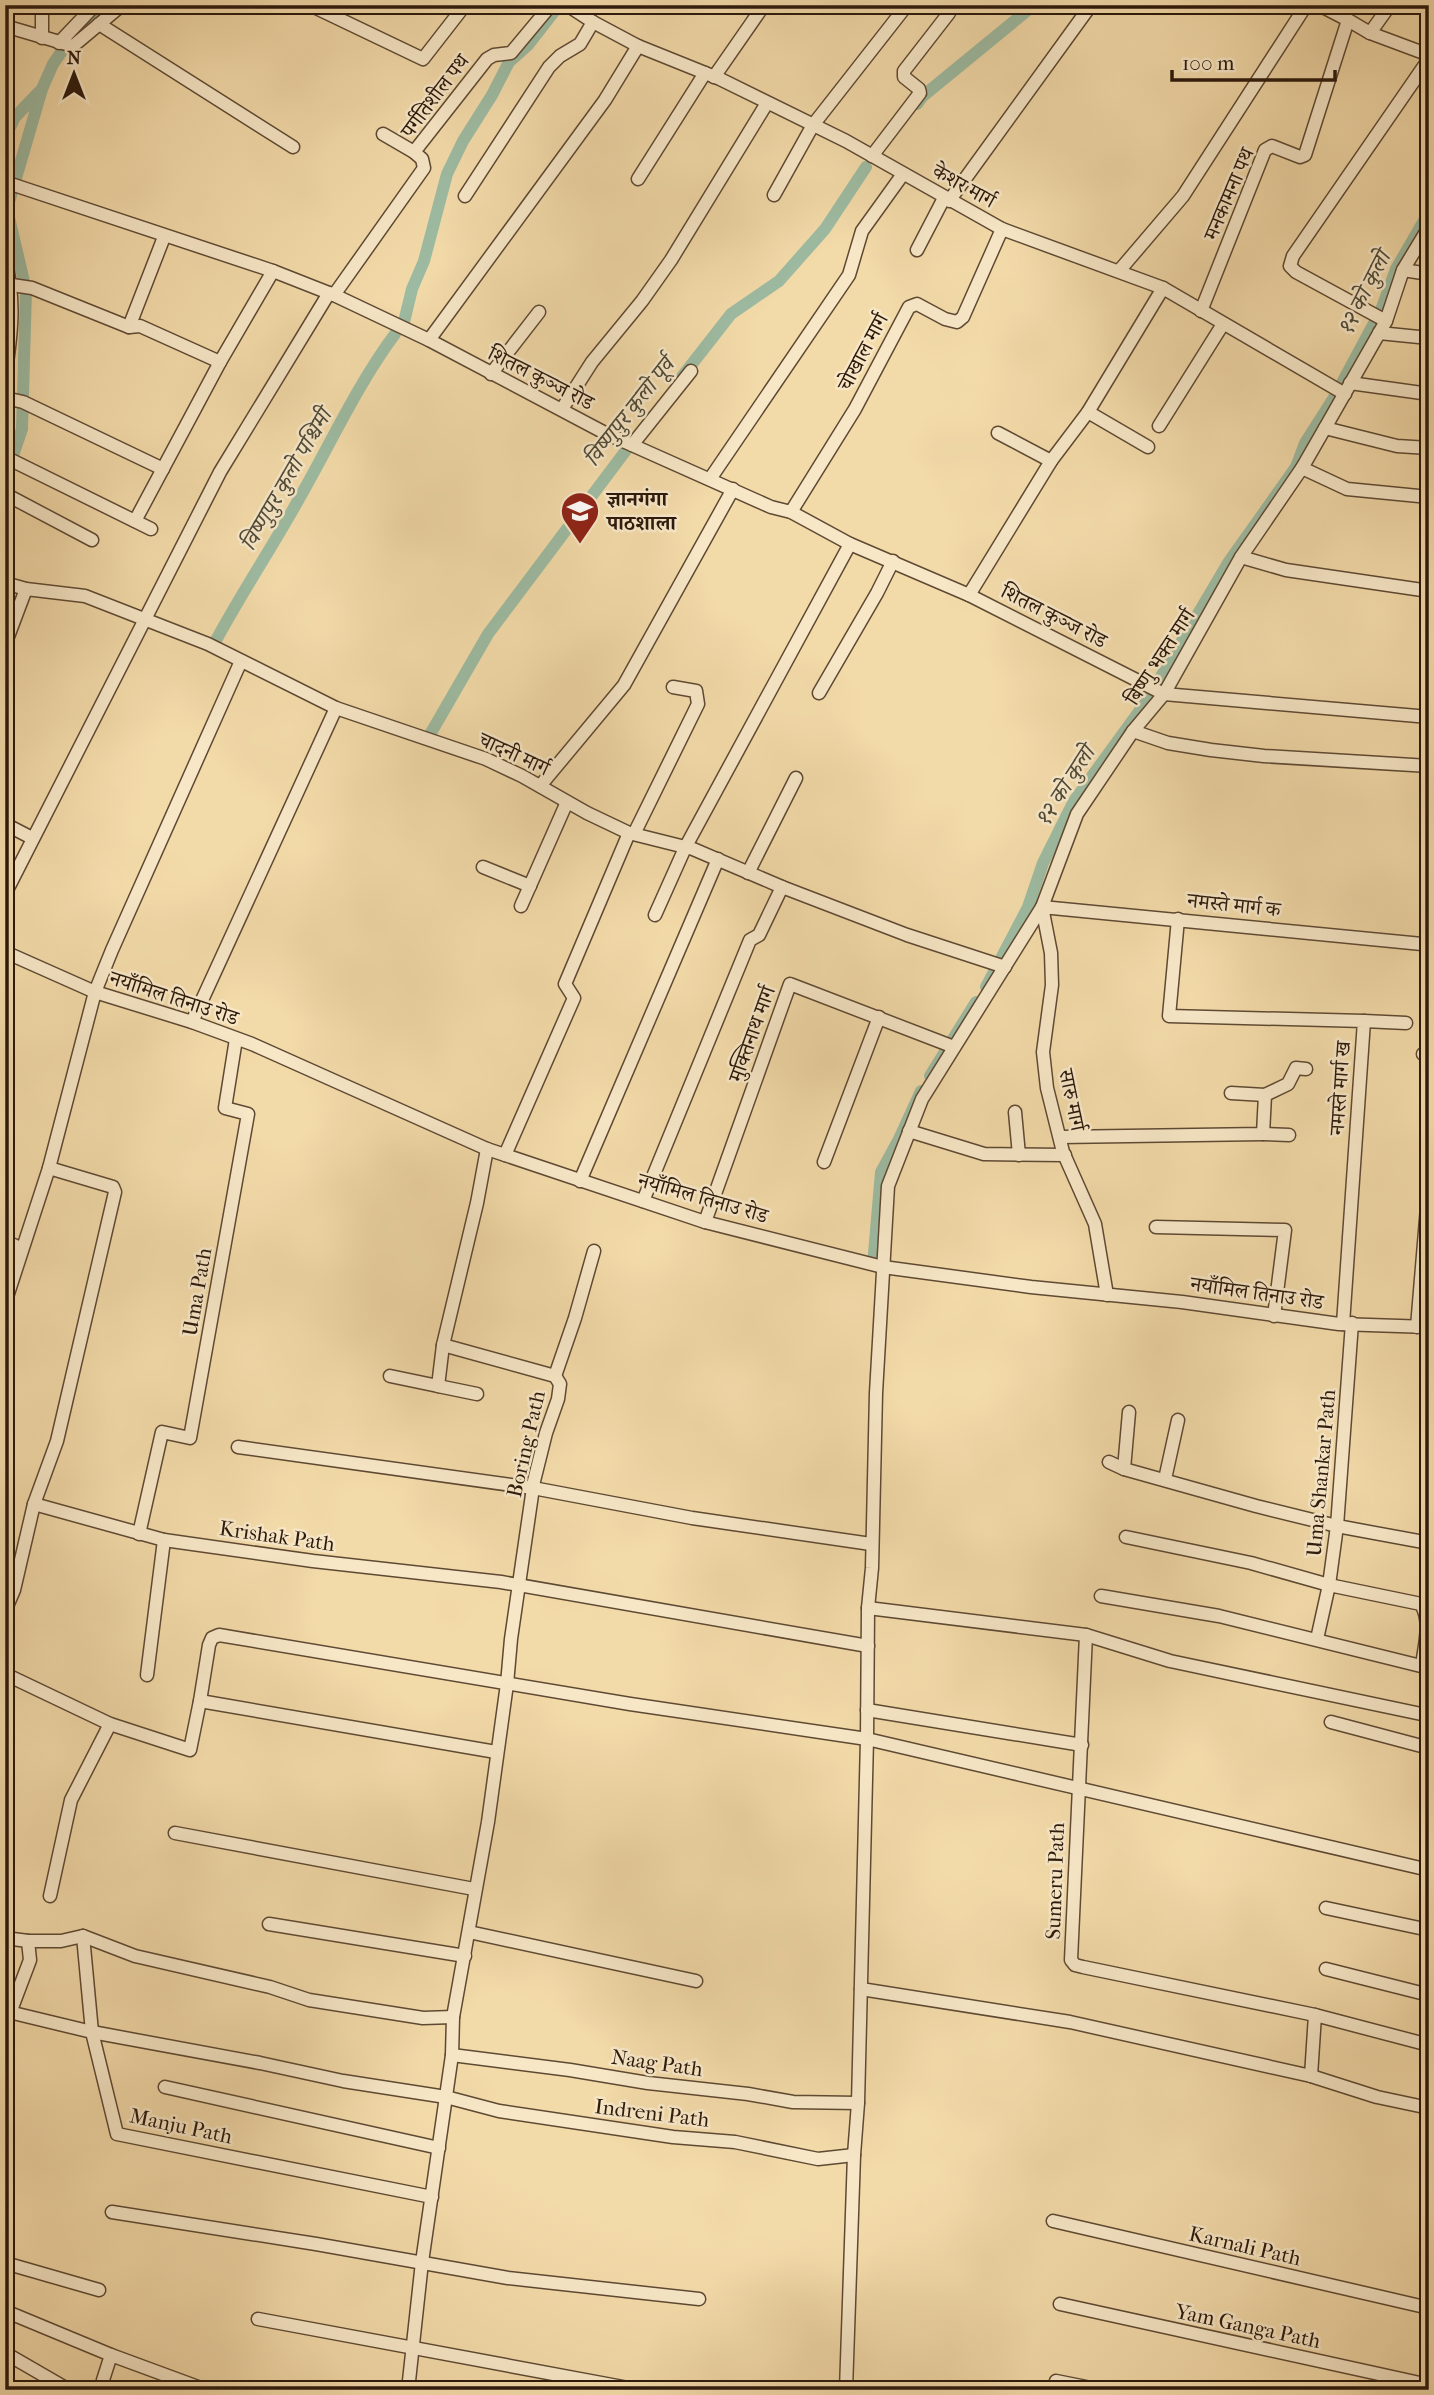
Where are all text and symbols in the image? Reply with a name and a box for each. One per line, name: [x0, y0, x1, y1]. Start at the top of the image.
north arrow: [38, 38, 108, 108]
scale bar: [1172, 38, 1334, 82]
text: N: [67, 47, 82, 69]
street label: पर्गतिशील पथ: [395, 48, 475, 143]
text: 100 m: [1182, 51, 1235, 75]
street label: मनकामना पथ: [1198, 143, 1260, 245]
street label: केशर मार्ग: [927, 158, 1001, 214]
water label: १२ को कुलो: [1332, 243, 1399, 339]
street label: चोखाल मार्ग: [832, 308, 894, 396]
street label: शितल कुञ्ज रोड: [482, 341, 599, 417]
water label: विष्णुपुर कुलो पूर्व: [578, 347, 684, 472]
water label: विष्णुपुर कुलो पश्चिमी: [235, 401, 340, 556]
place label: ज्ञानगंगा पाठशाला: [605, 487, 677, 535]
school or university icon: ज्ञानगंगा पाठशाला: [559, 490, 601, 545]
street label: शितल कुञ्ज रोड: [995, 579, 1112, 655]
street label: बिष्णु भक्त मार्ग: [1119, 604, 1201, 711]
street label: चादनी मार्ग: [474, 727, 554, 781]
water label: १२ को कुलो: [1029, 738, 1104, 831]
street label: नमस्ते मार्ग क: [1185, 888, 1283, 922]
street label: नयाँमिल तिनाउ रोड: [106, 966, 242, 1030]
street label: मुक्तिनाथ मार्ग: [723, 982, 783, 1087]
street label: नमस्ते मार्ग ख: [1325, 1039, 1355, 1137]
street label: सारु मार्ग: [1054, 1066, 1090, 1134]
street label: नयाँमिल तिनाउ रोड: [634, 1168, 772, 1228]
street label: Uma Path: [177, 1246, 217, 1338]
street label: नयाँमिल तिनाउ रोड: [1188, 1272, 1326, 1314]
street label: Boring Path: [502, 1388, 550, 1500]
street label: Uma Shankar Path: [1302, 1388, 1340, 1558]
street label: Krishak Path: [218, 1516, 336, 1556]
street label: Sumeru Path: [1041, 1822, 1069, 1940]
street label: Naag Path: [610, 2045, 704, 2081]
street label: Indreni Path: [593, 2094, 711, 2132]
street label: Manju Path: [128, 2103, 235, 2149]
street label: Karnali Path: [1187, 2221, 1303, 2271]
street label: Yam Ganga Path: [1172, 2299, 1323, 2353]

